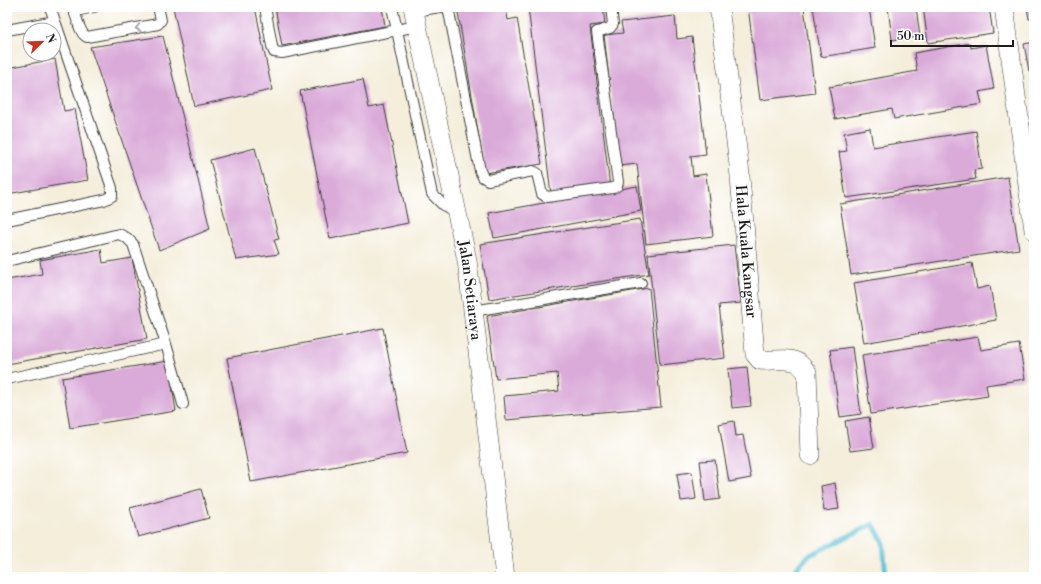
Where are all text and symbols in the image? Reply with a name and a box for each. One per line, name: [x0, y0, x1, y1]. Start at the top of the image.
north arrow: [22, 22, 62, 62]
scale bar: [891, 22, 1013, 48]
one-way arrow: [135, 23, 141, 31]
text: 50 m: [897, 29, 925, 44]
text: N: [42, 32, 59, 45]
street label: Hala Kuala Kangsar: [731, 184, 761, 319]
street label: Jalan Setiaraya: [453, 237, 486, 342]

